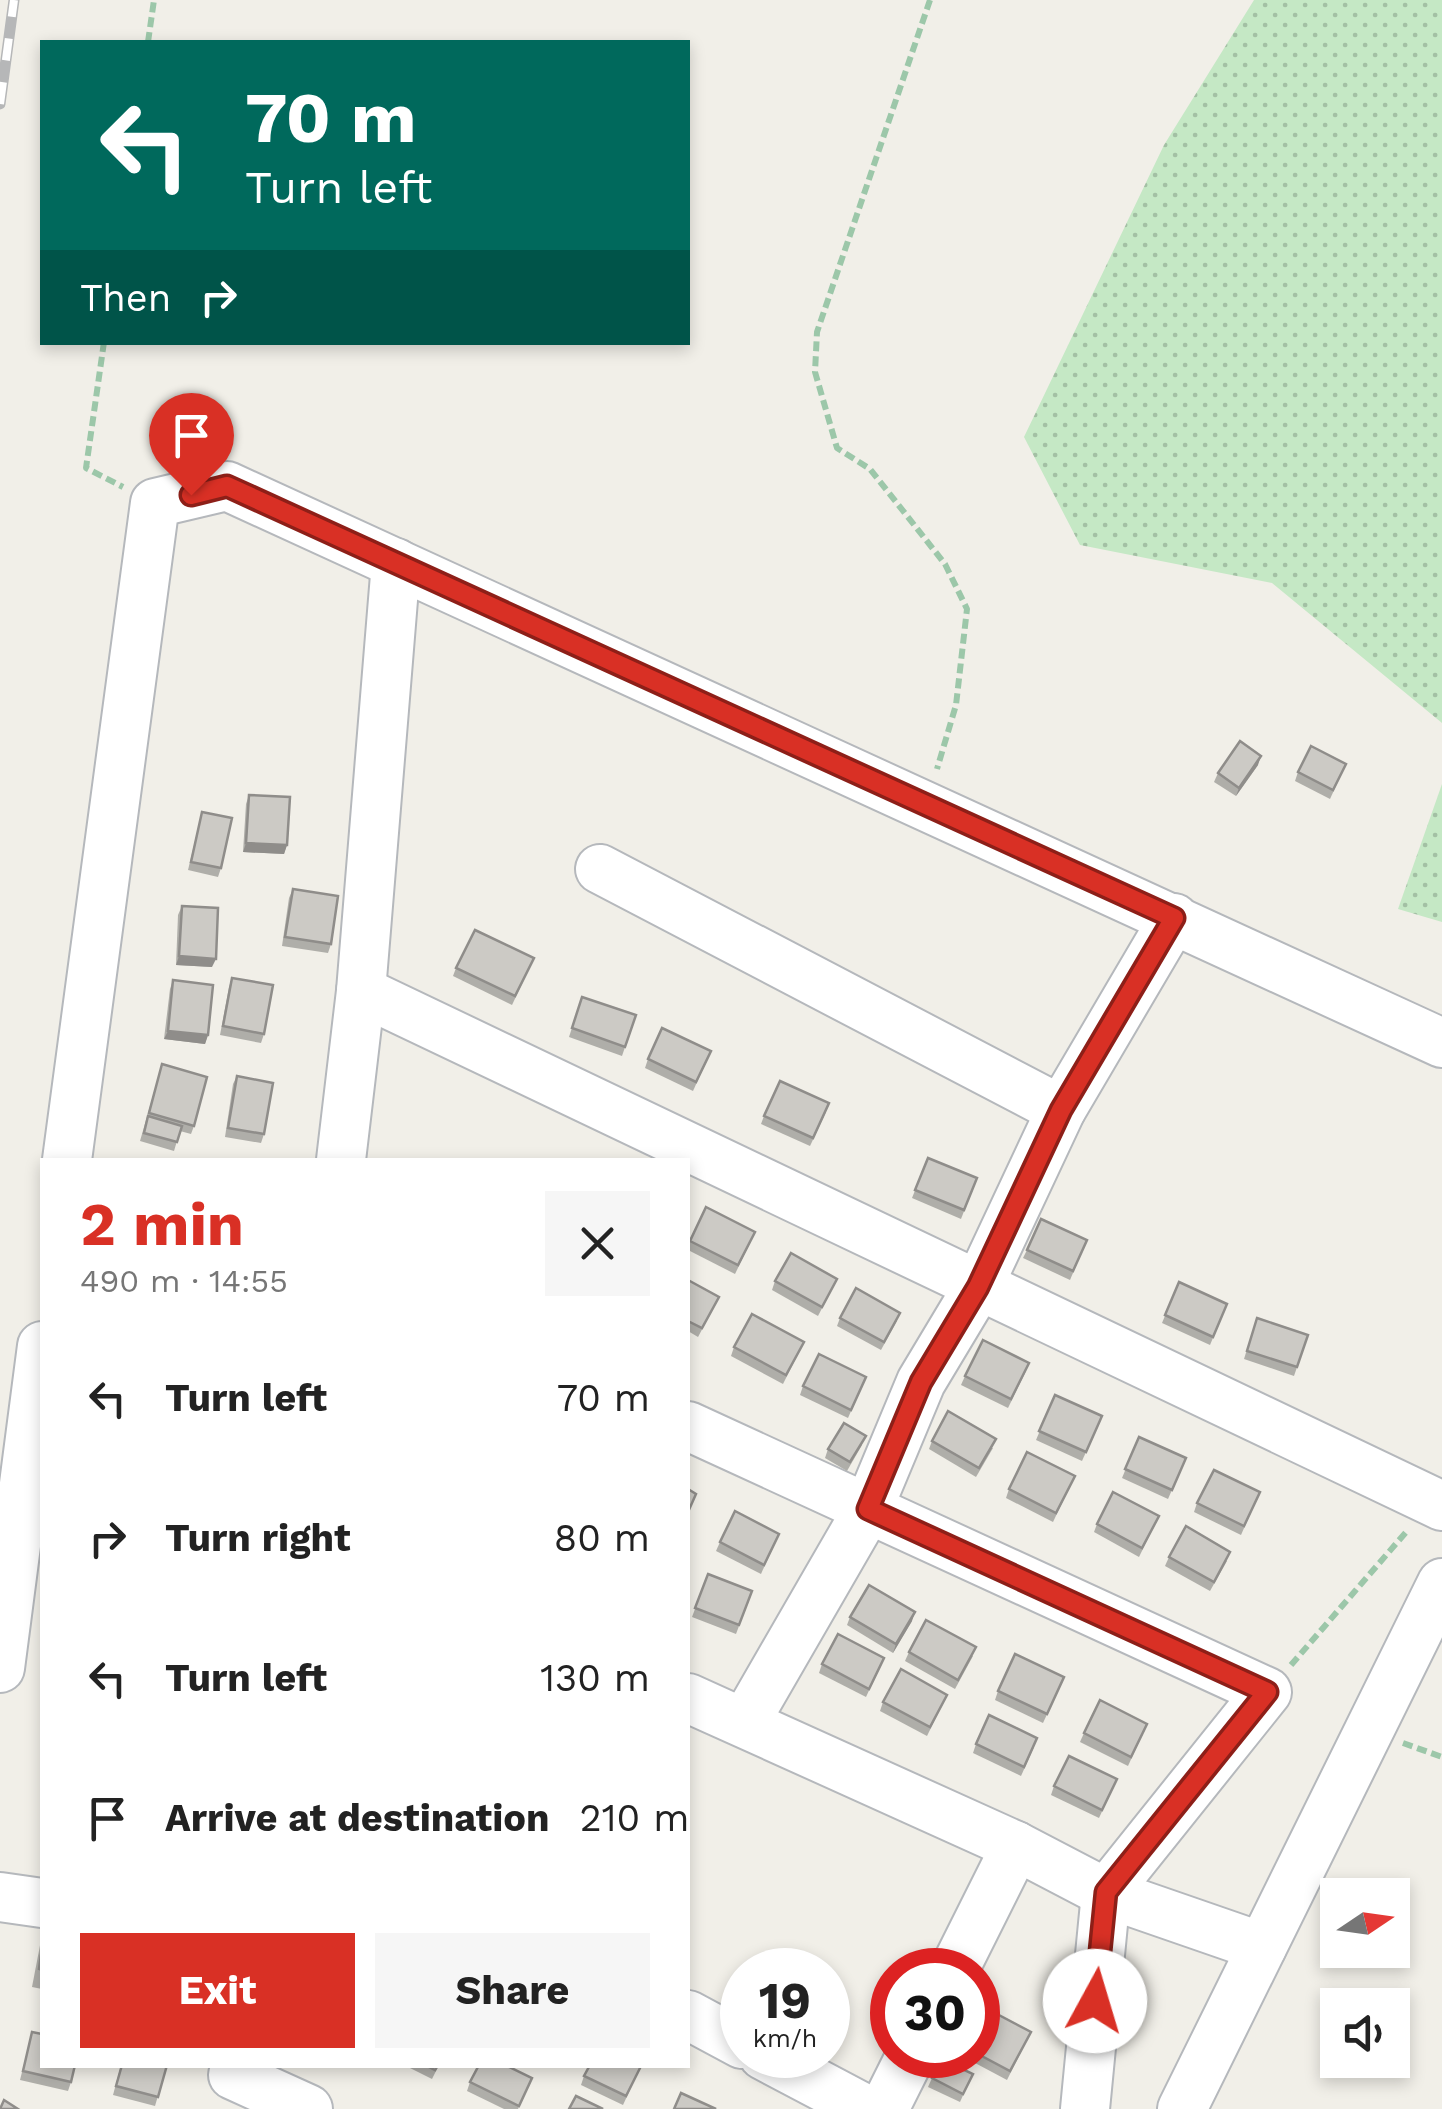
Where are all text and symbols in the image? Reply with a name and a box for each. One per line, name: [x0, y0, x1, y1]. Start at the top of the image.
text: 70 m: [245, 77, 417, 159]
icon: left: [80, 80, 210, 210]
text: Turn left: [245, 161, 432, 214]
icon: right: [191, 270, 246, 325]
text: Then: [80, 276, 171, 320]
pin: [149, 393, 234, 496]
icon: arrive: [164, 408, 219, 463]
text: 2 min: [80, 1189, 244, 1260]
button: close: [545, 1191, 650, 1296]
text: 490 m · 14:55: [80, 1262, 288, 1300]
icon: left: [80, 1371, 135, 1426]
text: Turn left: [165, 1376, 327, 1420]
text: 70 m: [557, 1376, 650, 1420]
icon: right: [80, 1511, 135, 1566]
text: Turn right: [165, 1516, 351, 1560]
text: 80 m: [554, 1516, 650, 1560]
icon: left: [80, 1651, 135, 1706]
text: Turn left: [165, 1656, 327, 1700]
text: 130 m: [540, 1656, 650, 1700]
icon: arrive: [80, 1791, 135, 1846]
text: Arrive at destination: [165, 1796, 550, 1840]
text: 210 m: [580, 1796, 689, 1840]
north arrow: [1320, 1878, 1410, 1968]
map controls: [1320, 1878, 1410, 2078]
button: Exit: [80, 1933, 355, 2048]
button: Share: [375, 1933, 650, 2048]
speed limit sign: 30: [870, 1948, 1000, 2078]
position arrow: [1043, 1949, 1147, 2053]
text: 19: [759, 1971, 811, 2030]
button: sound: [1320, 1988, 1410, 2078]
text: km/h: [753, 2024, 817, 2053]

